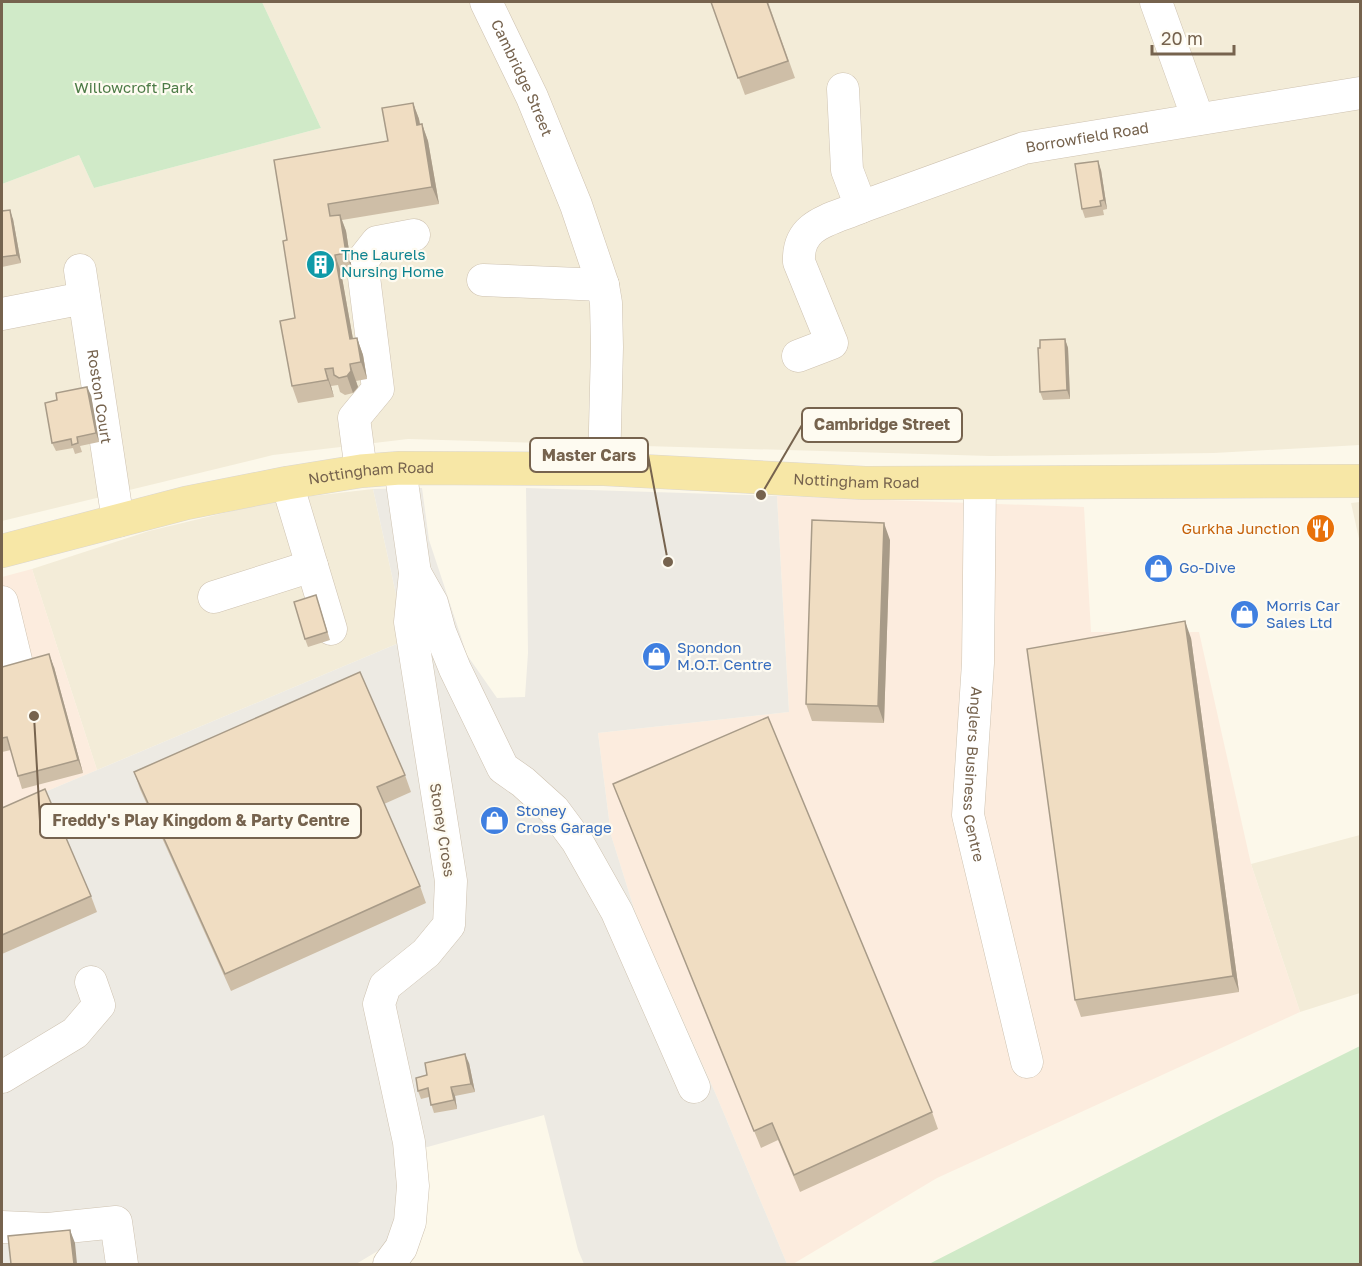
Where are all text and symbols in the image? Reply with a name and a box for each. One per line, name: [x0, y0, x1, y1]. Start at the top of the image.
street label: Cambridge Street: [488, 16, 557, 139]
scale bar: [1152, 18, 1234, 56]
text: 20 m: [1161, 27, 1203, 49]
park label: Willowcroft Park: [74, 78, 194, 96]
street label: Borrowfield Road: [1024, 118, 1150, 156]
place label: The Laurels Nursing Home: [341, 245, 444, 280]
building icon: The Laurels Nursing Home: [304, 248, 336, 280]
street label: Roston Court: [84, 348, 116, 445]
callout: Cambridge Street: [802, 408, 962, 442]
text: Cambridge Street: [814, 414, 950, 434]
callout: Master Cars: [530, 438, 648, 472]
text: Master Cars: [542, 445, 636, 465]
street label: Nottingham Road: [307, 458, 434, 487]
street label: Nottingham Road: [793, 469, 920, 491]
restaurant icon: Gurkha Junction: [1305, 513, 1337, 545]
place label: Gurkha Junction: [1182, 519, 1300, 537]
shop icon: Go-Dive: [1142, 552, 1174, 584]
place label: Go-Dive: [1179, 558, 1236, 576]
place label: Morris Car Sales Ltd: [1266, 596, 1340, 631]
shop icon: Morris Car Sales Ltd: [1229, 599, 1261, 631]
place label: Spondon M.O.T. Centre: [677, 638, 772, 673]
shop icon: Spondon M.O.T. Centre: [640, 641, 672, 673]
street label: Anglers Business Centre: [960, 686, 989, 864]
street label: Stoney Cross: [427, 782, 459, 878]
place label: Stoney Cross Garage: [516, 801, 612, 836]
callout: Freddy's Play Kingdom & Party Centre: [40, 804, 361, 838]
shop icon: Stoney Cross Garage: [479, 804, 511, 836]
text: Freddy's Play Kingdom & Party Centre: [52, 810, 350, 830]

